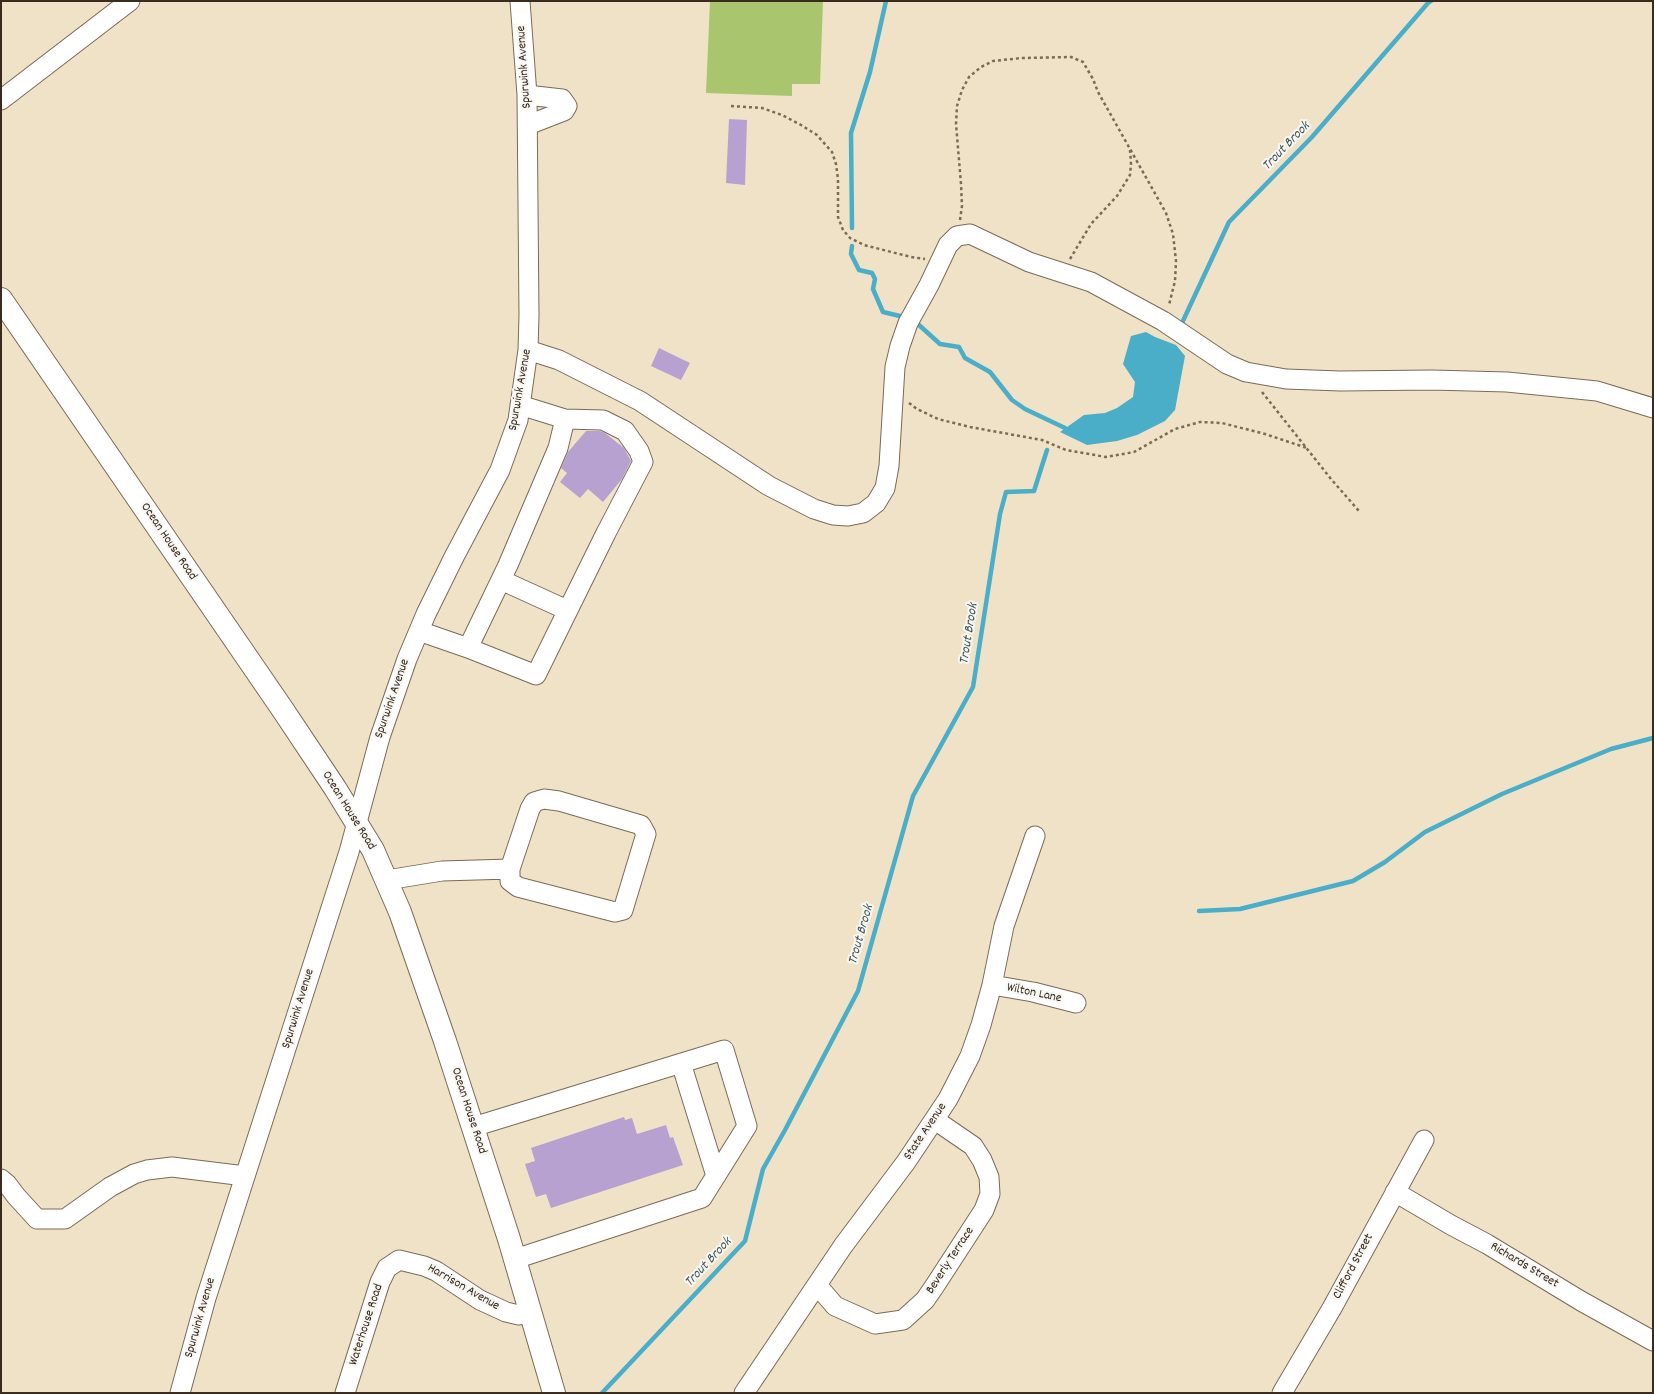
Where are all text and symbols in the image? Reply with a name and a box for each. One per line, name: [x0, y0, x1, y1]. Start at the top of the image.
street label: Spurwink Avenue: [514, 25, 536, 109]
water label: Trout Brook: [1260, 119, 1314, 175]
street label: Spurwink Avenue: [506, 348, 536, 432]
street label: Ocean House Road: [136, 500, 200, 584]
water label: Trout Brook: [957, 602, 983, 666]
street label: Spurwink Avenue: [372, 657, 414, 741]
street label: Ocean House Road: [318, 769, 378, 853]
water label: Trout Brook: [845, 903, 879, 967]
street label: Spurwink Avenue: [279, 967, 319, 1051]
street label: Wilton Lane: [1005, 981, 1063, 1007]
street label: Ocean House Road: [447, 1066, 489, 1156]
street label: State Avenue: [901, 1100, 951, 1164]
street label: Beverly Terrace: [924, 1225, 978, 1297]
street label: Clifford Street: [1330, 1232, 1378, 1302]
water label: Trout Brook: [682, 1235, 736, 1291]
street label: Richards Street: [1487, 1239, 1561, 1293]
street label: Harrison Avenue: [424, 1261, 502, 1315]
street label: Spurwink Avenue: [182, 1276, 220, 1360]
street label: Waterhouse Road: [346, 1282, 388, 1368]

